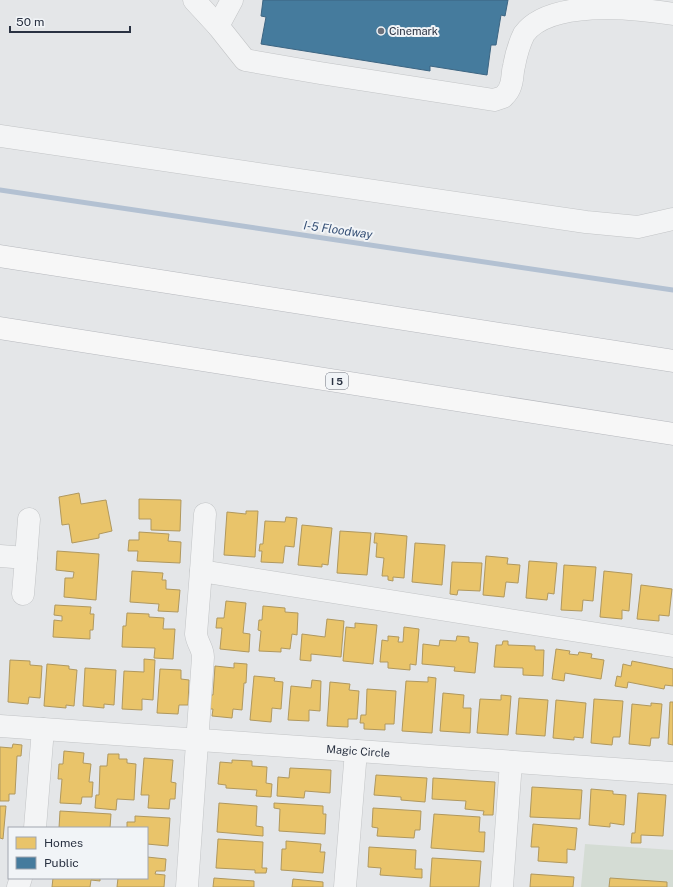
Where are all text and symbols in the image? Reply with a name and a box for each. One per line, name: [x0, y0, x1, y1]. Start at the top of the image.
scale bar: [10, 8, 130, 34]
text: 50 m: [16, 15, 44, 29]
place label: Cinemark: [389, 25, 438, 37]
marker: Cinemark: [376, 26, 386, 36]
water label: I-5 Floodway: [303, 218, 374, 242]
road number: I 5: [326, 373, 348, 389]
street label: Magic Circle: [326, 743, 390, 759]
legend: [8, 827, 148, 879]
text: Homes: [44, 836, 83, 850]
text: Public: [44, 856, 79, 870]

